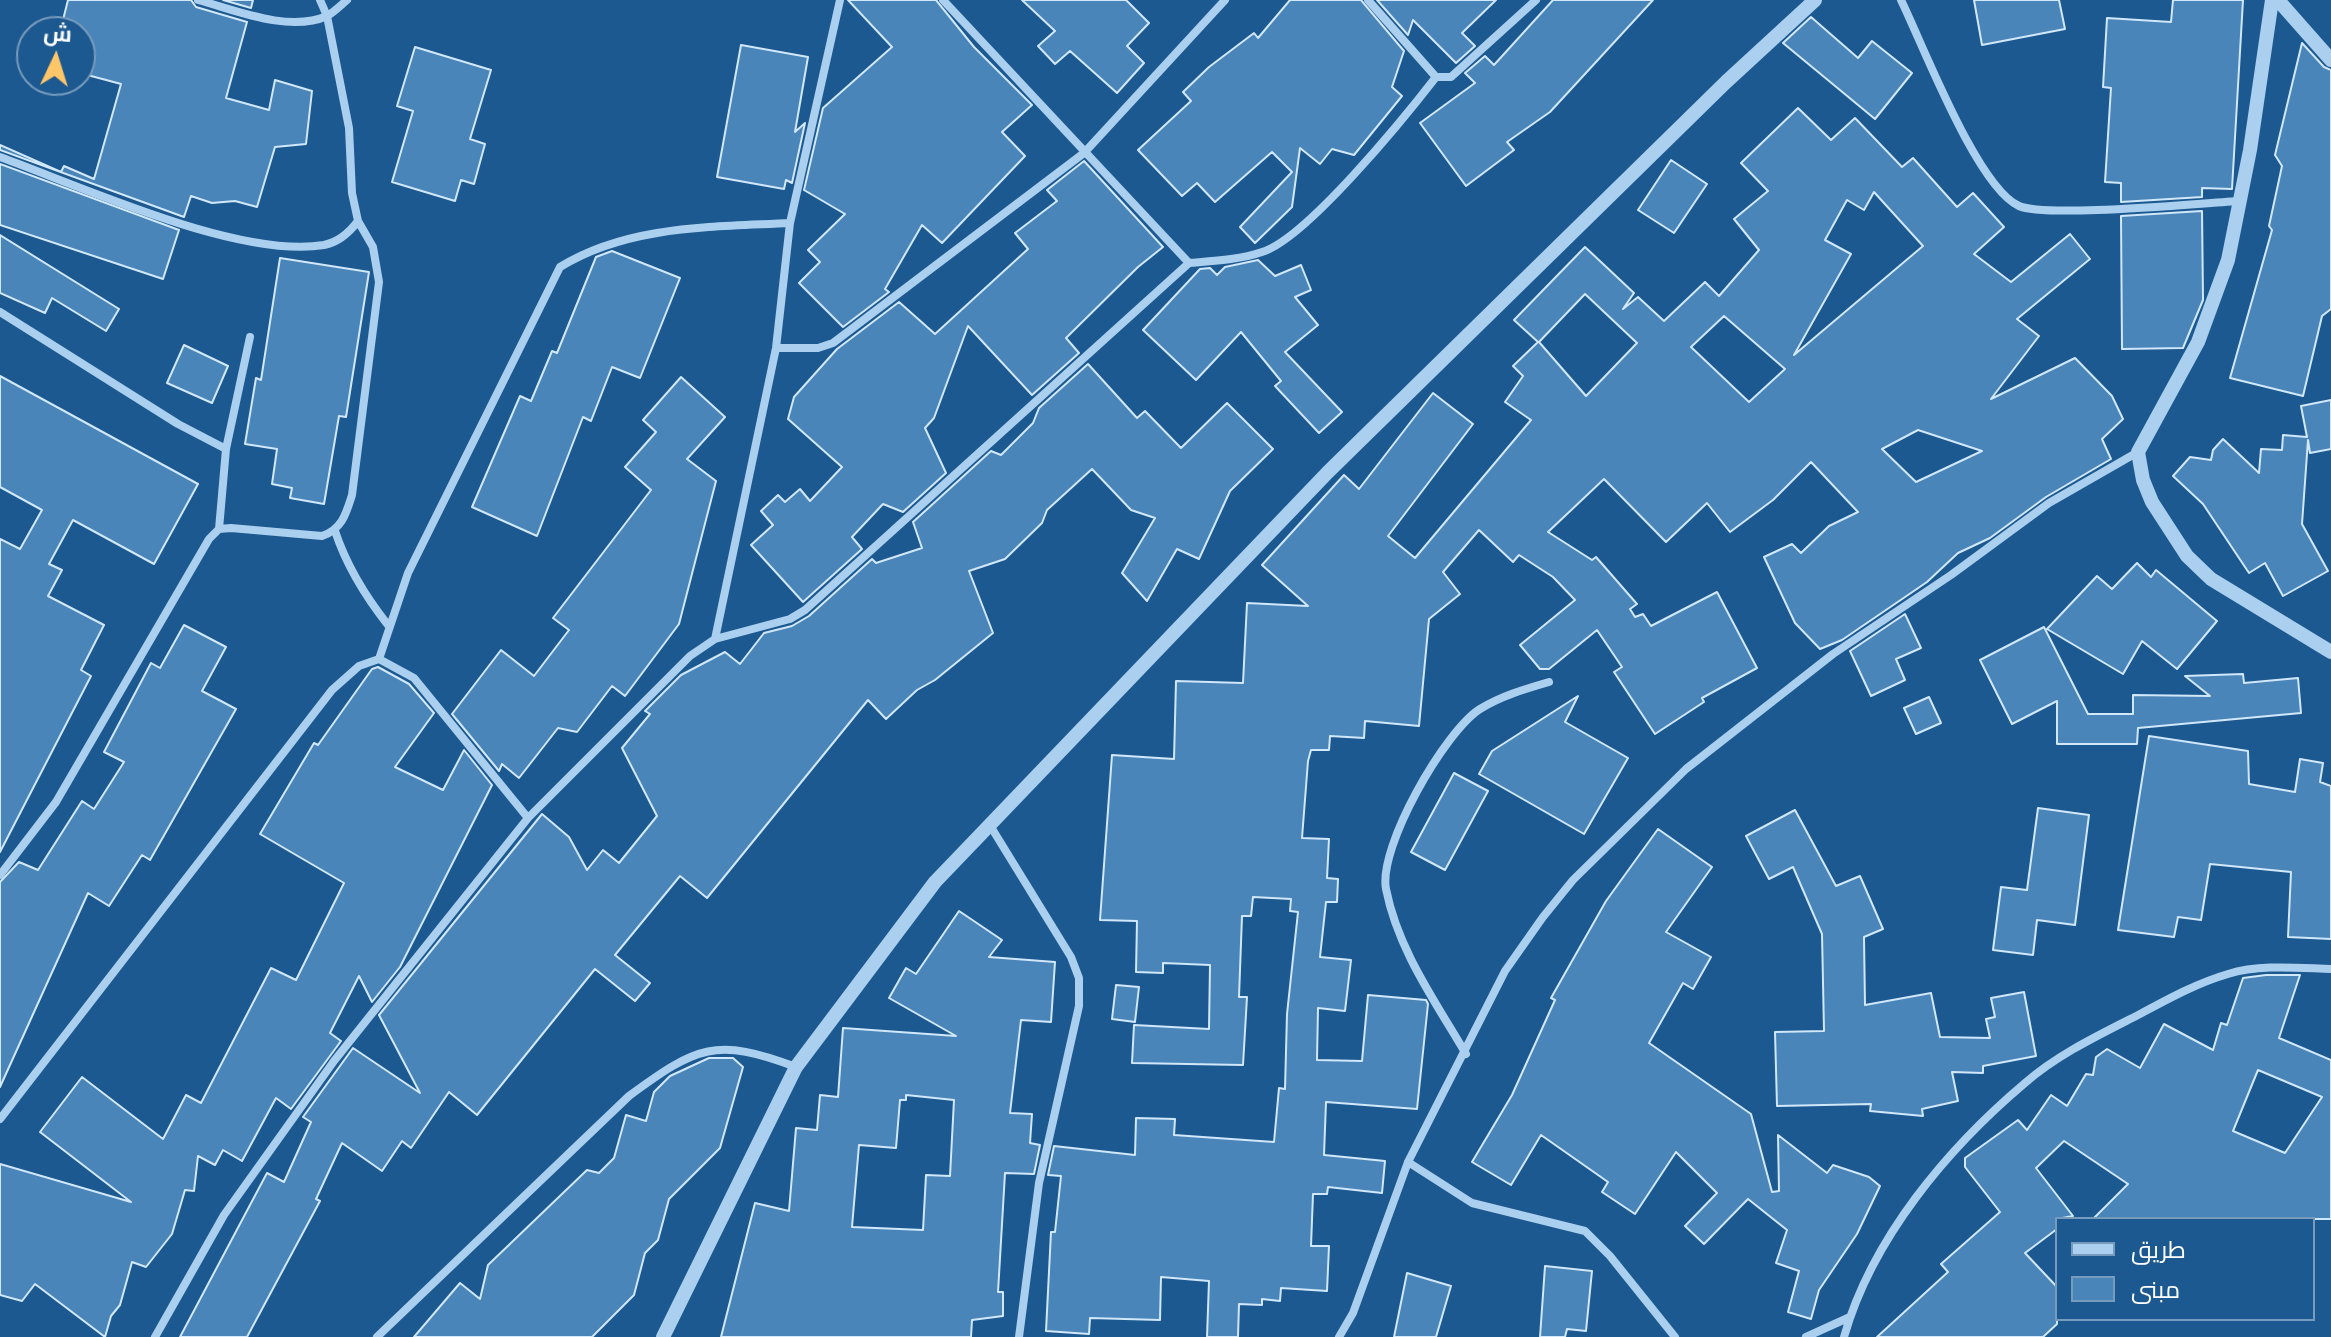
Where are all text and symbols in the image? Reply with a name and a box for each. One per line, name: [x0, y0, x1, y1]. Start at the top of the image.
north arrow: [16, 16, 96, 96]
text: ش: [43, 19, 73, 48]
legend: [2055, 1217, 2315, 1321]
text: طريق: [2131, 1235, 2186, 1265]
text: مبنى: [2131, 1275, 2180, 1305]

